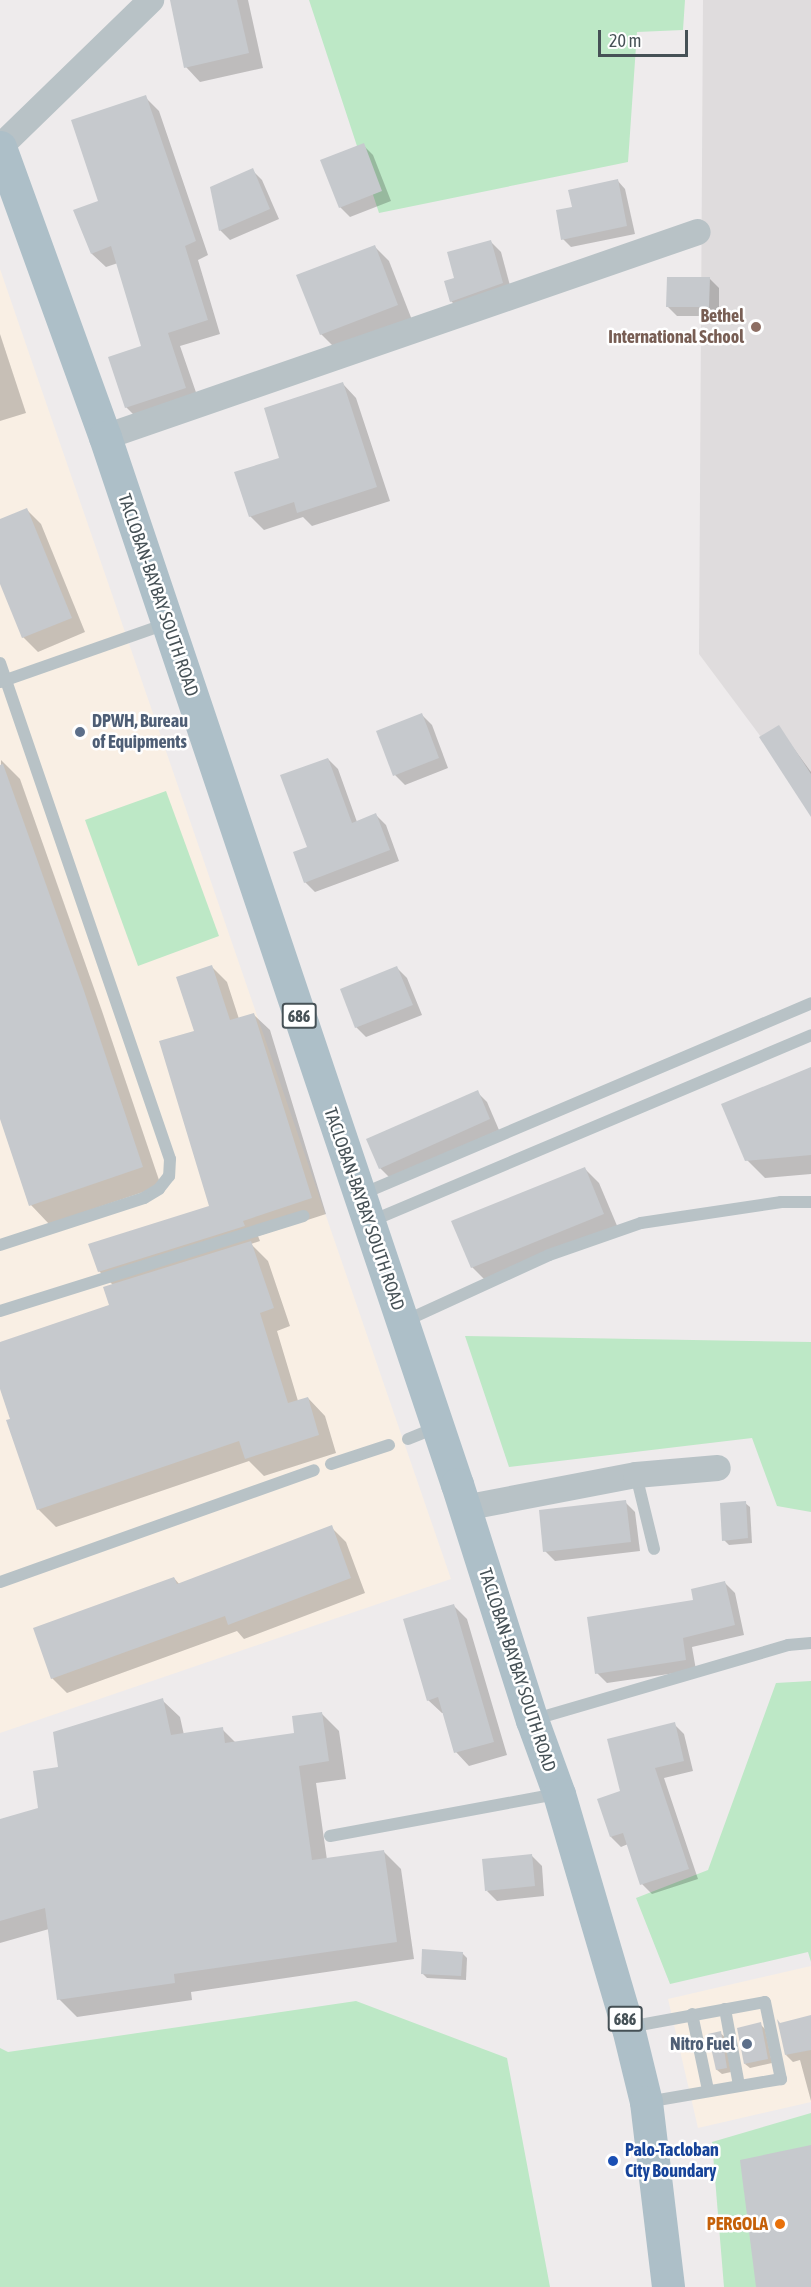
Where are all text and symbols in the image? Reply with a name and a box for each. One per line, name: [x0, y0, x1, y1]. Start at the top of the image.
scale bar: [601, 18, 691, 56]
text: 20 m: [609, 30, 641, 51]
place label: Bethel International School: [608, 306, 744, 348]
marker: Bethel International School: [749, 320, 763, 334]
street label: TACLOBAN-BAYBAY SOUTH ROAD: [113, 491, 203, 699]
place label: DPWH, Bureau of Equipments: [92, 711, 188, 754]
marker: DPWH, Bureau of Equipments: [73, 725, 87, 739]
road number: 686: [281, 1003, 317, 1029]
street label: TACLOBAN-BAYBAY SOUTH ROAD: [319, 1105, 409, 1313]
street label: TACLOBAN-BAYBAY SOUTH ROAD: [474, 1565, 560, 1775]
road number: 686: [607, 2006, 643, 2032]
place label: Nitro Fuel: [670, 2033, 735, 2055]
marker: Nitro Fuel: [740, 2037, 754, 2051]
place label: Palo-Tacloban City Boundary: [625, 2140, 719, 2182]
marker: Palo-Tacloban City Boundary: [606, 2154, 620, 2168]
place label: PERGOLA: [707, 2213, 768, 2235]
marker: PERGOLA: [773, 2217, 787, 2231]

